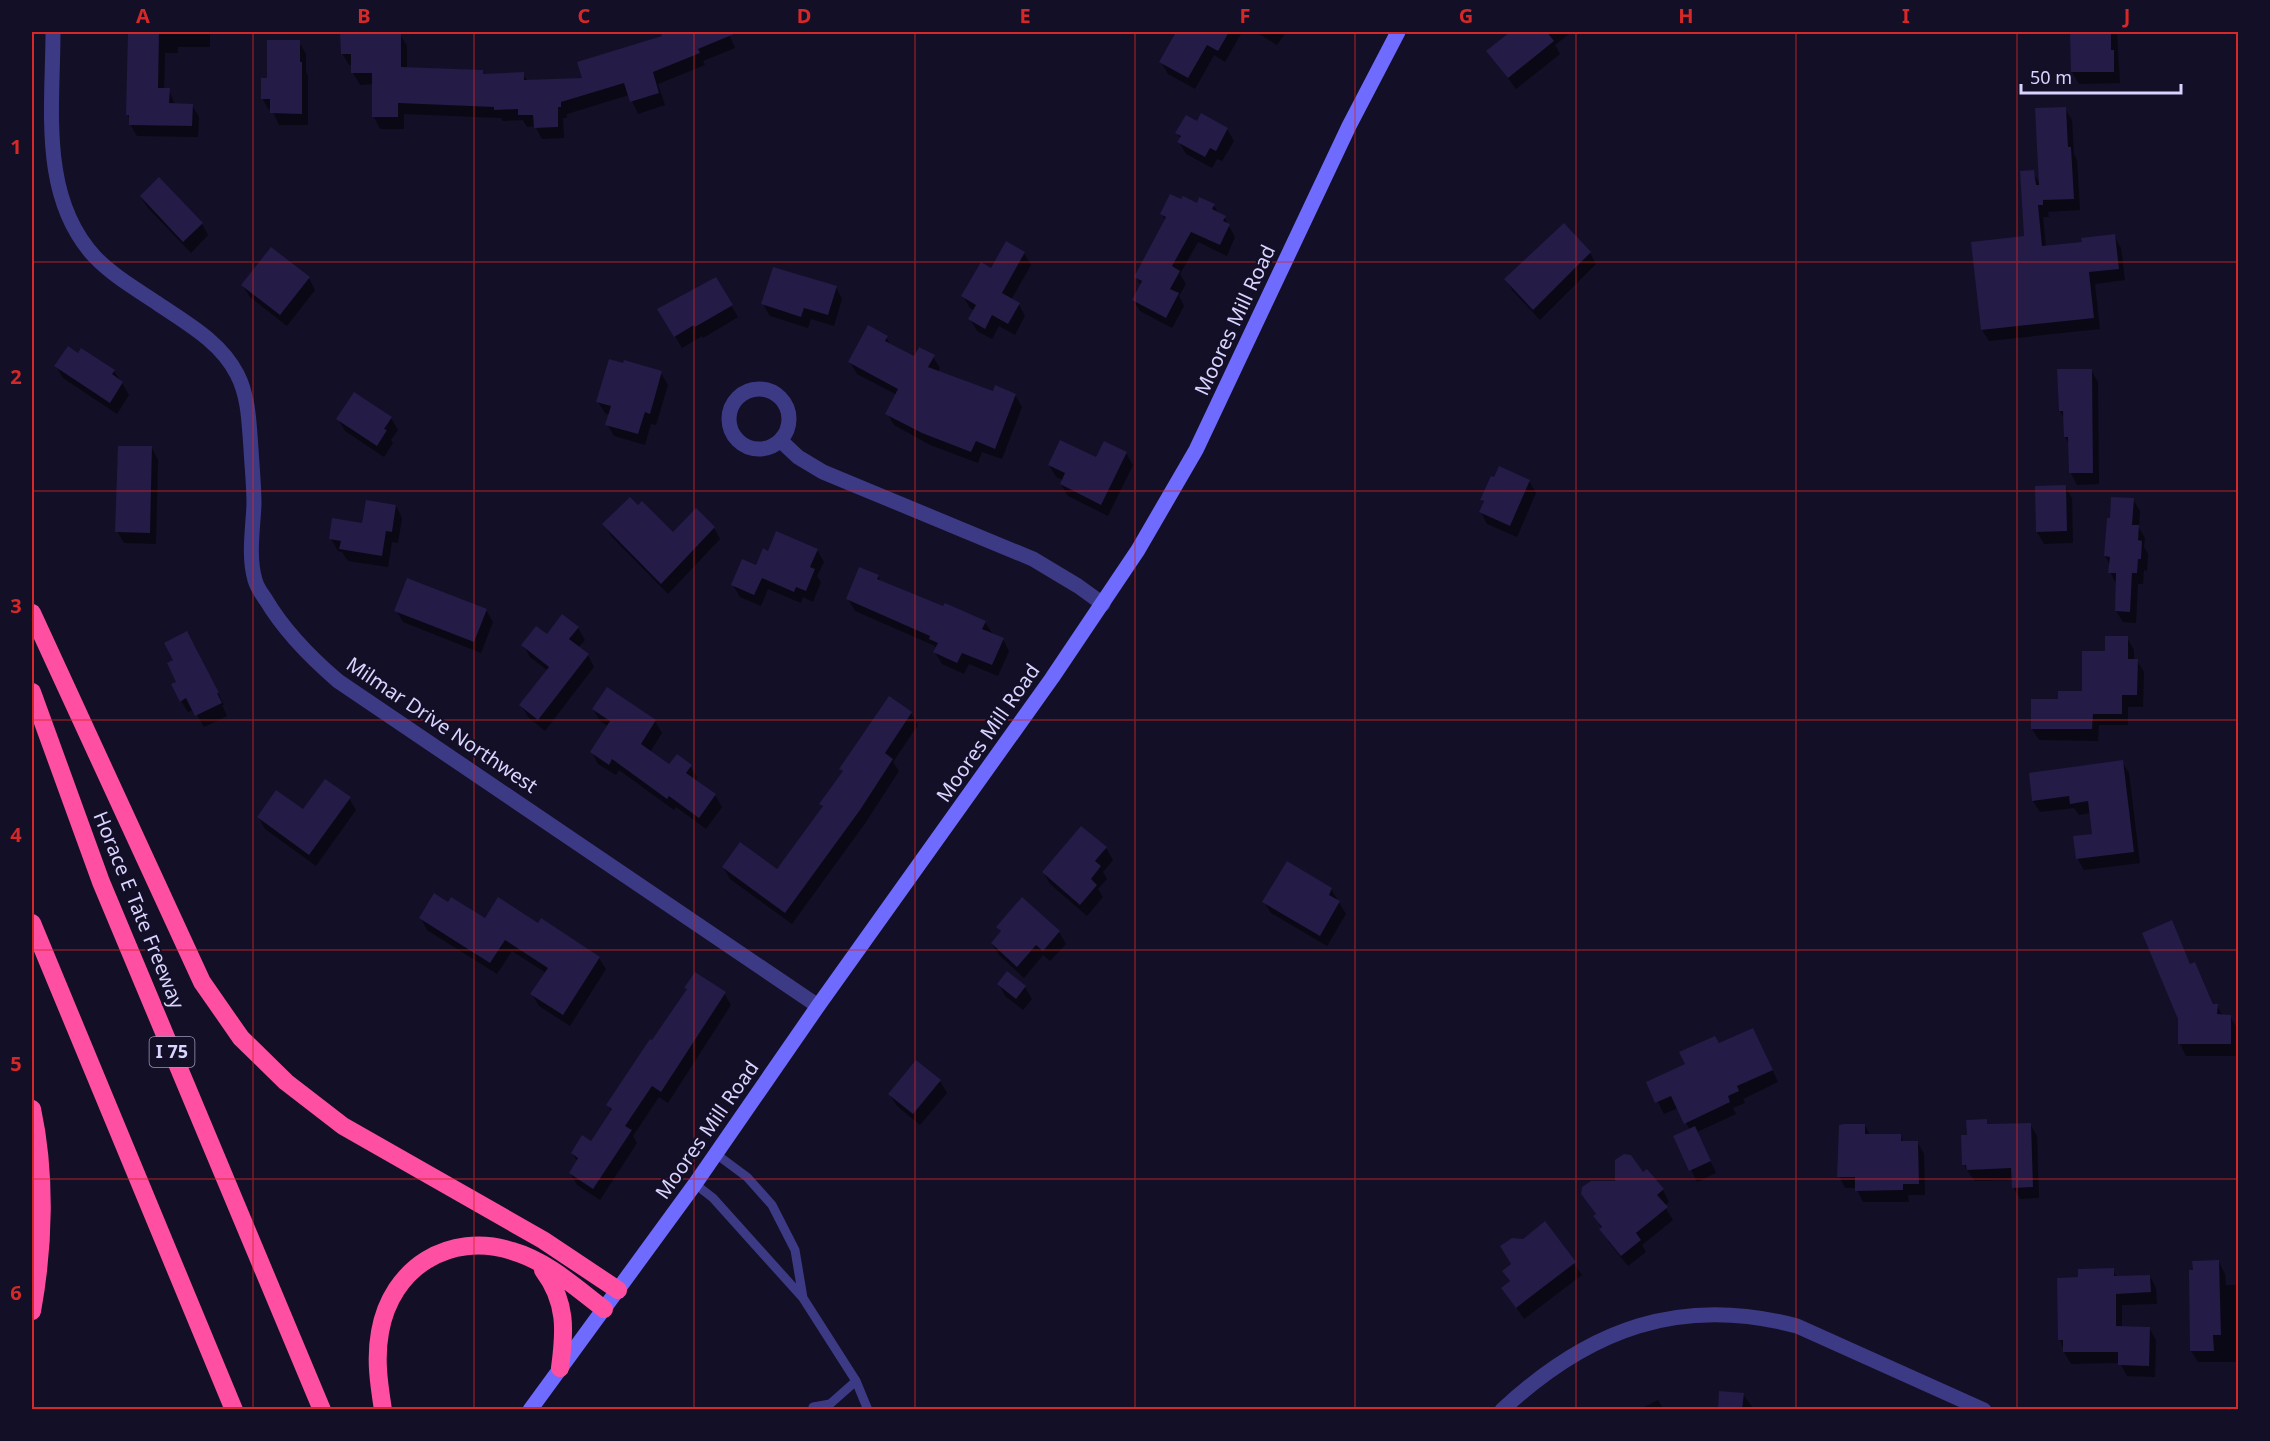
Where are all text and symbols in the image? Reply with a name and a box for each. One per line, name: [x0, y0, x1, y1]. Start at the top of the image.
text: A: [136, 2, 150, 29]
text: B: [357, 2, 371, 29]
text: C: [578, 2, 591, 29]
text: D: [797, 2, 811, 29]
text: E: [1019, 2, 1031, 29]
text: F: [1240, 2, 1250, 29]
text: G: [1459, 2, 1473, 29]
text: H: [1678, 2, 1694, 29]
text: I: [1902, 2, 1910, 29]
text: J: [2122, 2, 2130, 29]
scale bar: [2021, 57, 2182, 95]
text: 50 m: [2030, 65, 2072, 89]
text: 1: [10, 133, 22, 160]
street label: Moores Mill Road: [1188, 240, 1281, 399]
text: 2: [10, 363, 22, 390]
text: 3: [10, 592, 22, 619]
street label: Milmar Drive Northwest: [341, 650, 543, 799]
street label: Moores Mill Road: [930, 658, 1045, 807]
street label: Horace E Tate Freeway: [88, 807, 192, 1013]
text: 4: [10, 821, 22, 848]
road number: I 75: [150, 1037, 195, 1067]
text: 5: [10, 1050, 22, 1077]
street label: Moores Mill Road: [649, 1055, 764, 1204]
text: 6: [10, 1279, 22, 1306]

